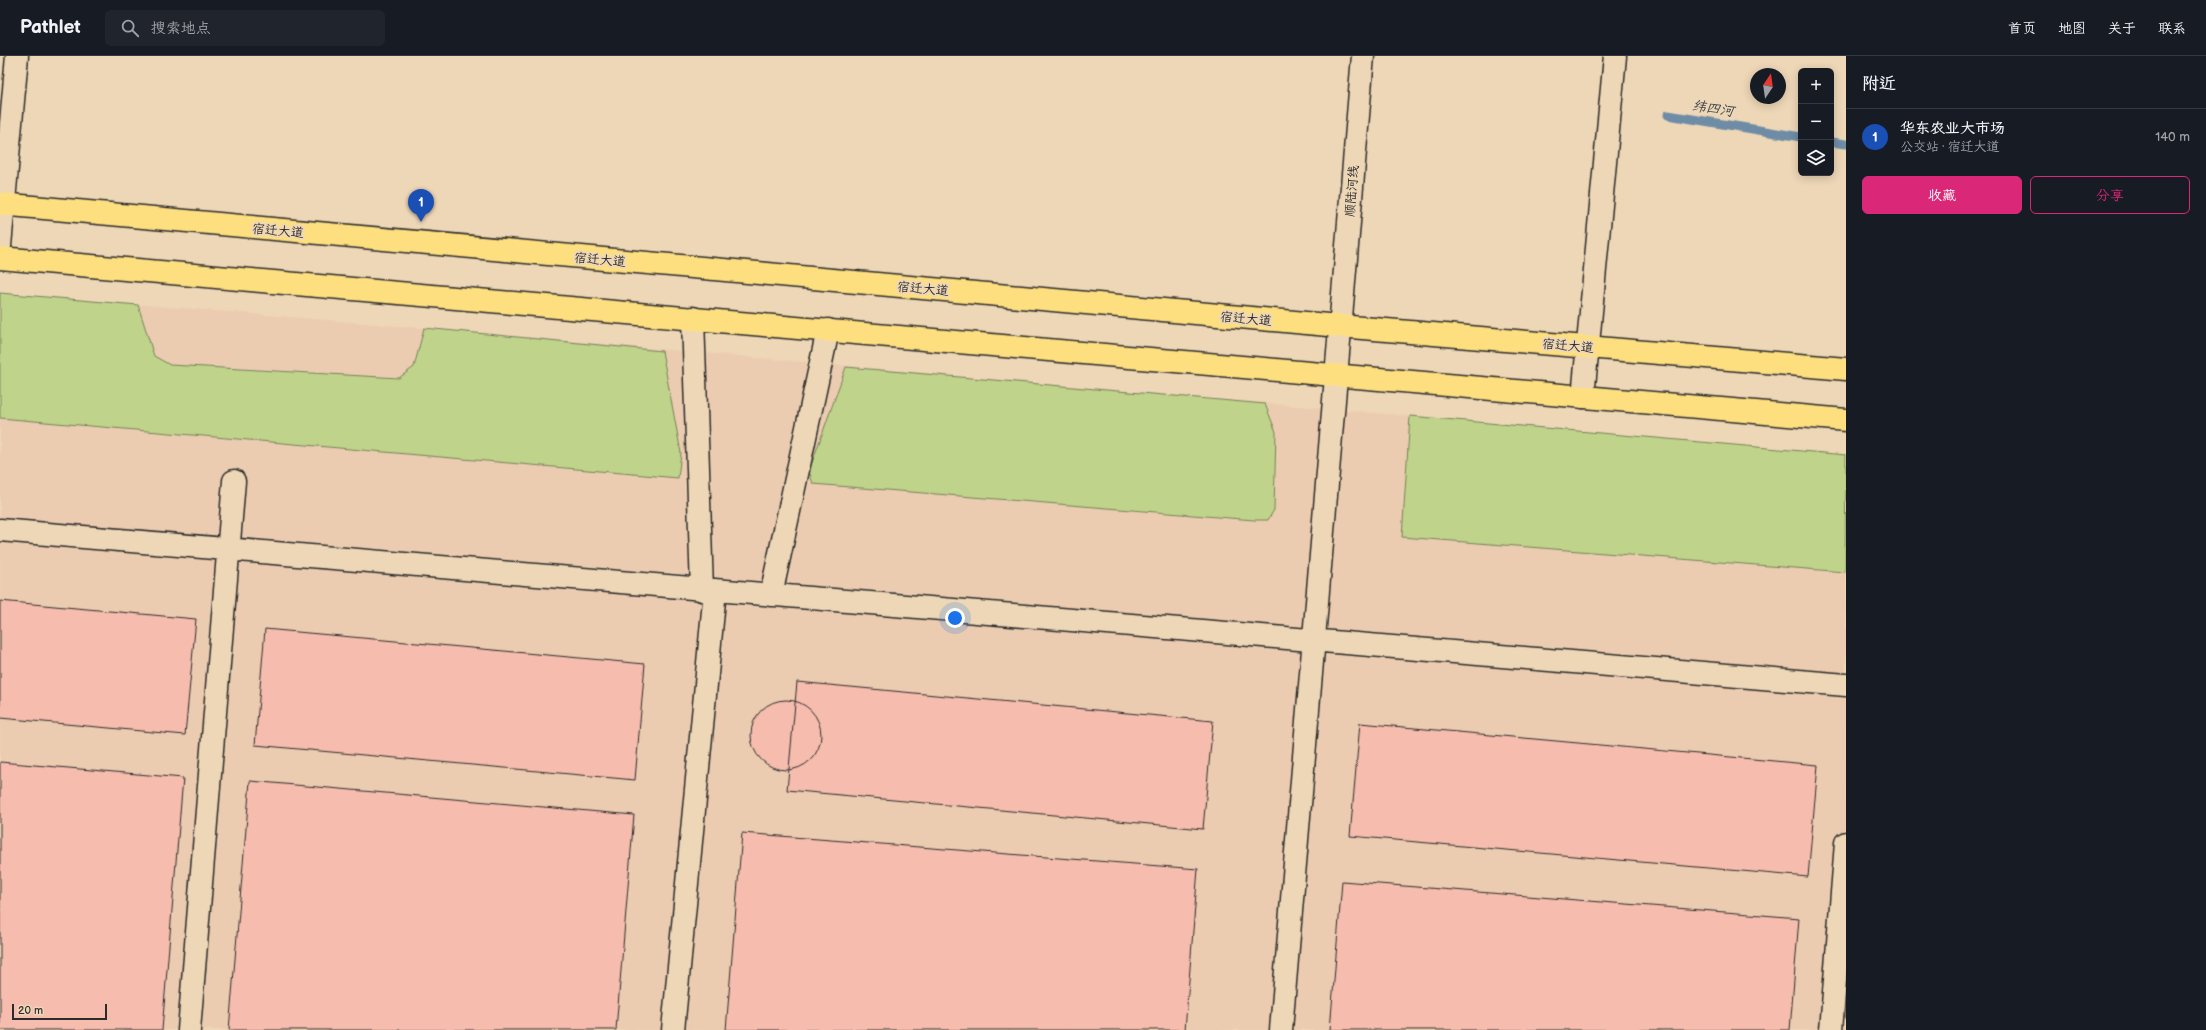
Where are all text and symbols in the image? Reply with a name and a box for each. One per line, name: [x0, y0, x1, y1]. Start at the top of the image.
search box: [105, 10, 385, 46]
text: Pathlet: [20, 16, 81, 39]
icon: search: [119, 17, 141, 39]
text: 搜索地点: [151, 19, 211, 38]
text: 首页: [2008, 20, 2036, 37]
text: 地图: [2058, 20, 2086, 37]
text: 关于: [2108, 20, 2136, 37]
text: 联系: [2158, 20, 2186, 37]
north arrow: [1750, 68, 1786, 104]
map controls: [1798, 68, 1834, 176]
button: +: [1798, 68, 1834, 104]
text: 附近: [1862, 74, 1896, 94]
water label: 纬四河: [1691, 97, 1737, 120]
button: −: [1798, 104, 1834, 140]
text: 华东农业大市场: [1900, 119, 2005, 138]
text: 1: [1872, 129, 1878, 145]
text: 140 m: [2155, 129, 2190, 145]
text: 公交站 · 宿迁大道: [1900, 139, 1999, 155]
button: layers: [1798, 140, 1834, 176]
street label: 顺陆河线: [1342, 164, 1362, 218]
button: 收藏: [1862, 176, 2022, 214]
button: 分享: [2030, 176, 2190, 214]
pin: 1: [408, 189, 434, 222]
street label: 宿迁大道: [251, 221, 305, 241]
street label: 宿迁大道: [573, 250, 627, 270]
street label: 宿迁大道: [896, 279, 950, 299]
street label: 宿迁大道: [1219, 309, 1273, 329]
street label: 宿迁大道: [1541, 336, 1595, 356]
your location: [945, 608, 965, 628]
scale bar: [12, 1002, 107, 1021]
text: 20 m: [18, 1004, 43, 1017]

